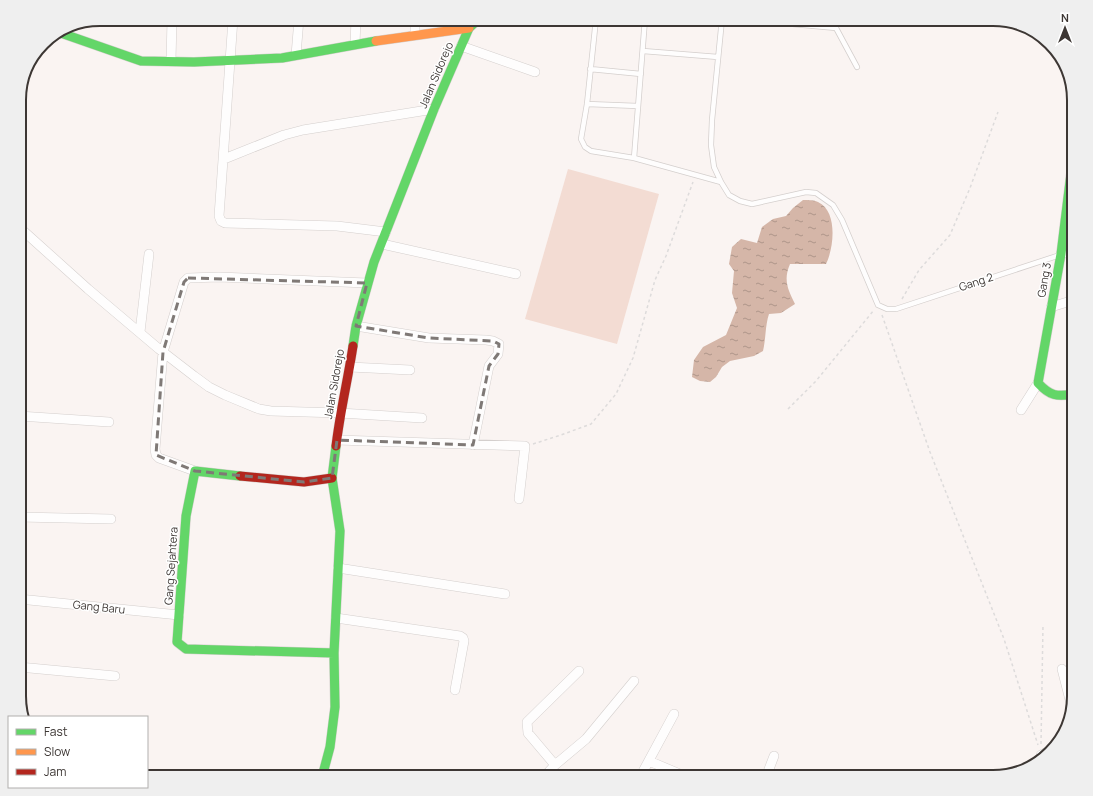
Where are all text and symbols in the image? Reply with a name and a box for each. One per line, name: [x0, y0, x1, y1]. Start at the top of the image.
north arrow: [1045, 8, 1085, 48]
text: N: [1061, 10, 1069, 25]
street label: Jalan Sidorejo: [415, 39, 456, 110]
street label: Gang 3: [1033, 261, 1054, 299]
street label: Gang 2: [957, 269, 995, 294]
street label: Jalan Sidorejo: [320, 347, 347, 420]
street label: Gang Sejahtera: [160, 526, 181, 605]
street label: Gang Baru: [72, 596, 126, 617]
legend: [8, 716, 148, 788]
text: Fast: [44, 723, 68, 740]
text: Slow: [44, 743, 70, 760]
text: Jam: [44, 763, 66, 780]

